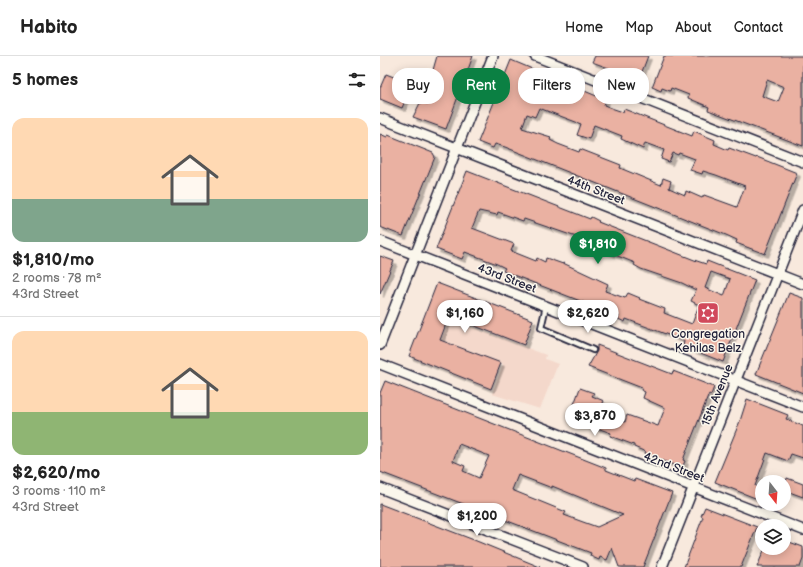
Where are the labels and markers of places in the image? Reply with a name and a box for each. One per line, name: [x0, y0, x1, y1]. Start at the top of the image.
pin: $1,810: [565, 231, 631, 265]
pin: $1,160: [432, 300, 498, 334]
pin: $2,620: [555, 300, 621, 334]
synagogue icon: Congregation Kehilas Belz: [695, 300, 721, 326]
place label: Congregation Kehilas Belz: [671, 327, 745, 356]
pin: $3,870: [562, 403, 628, 437]
pin: $1,200: [444, 503, 510, 537]

